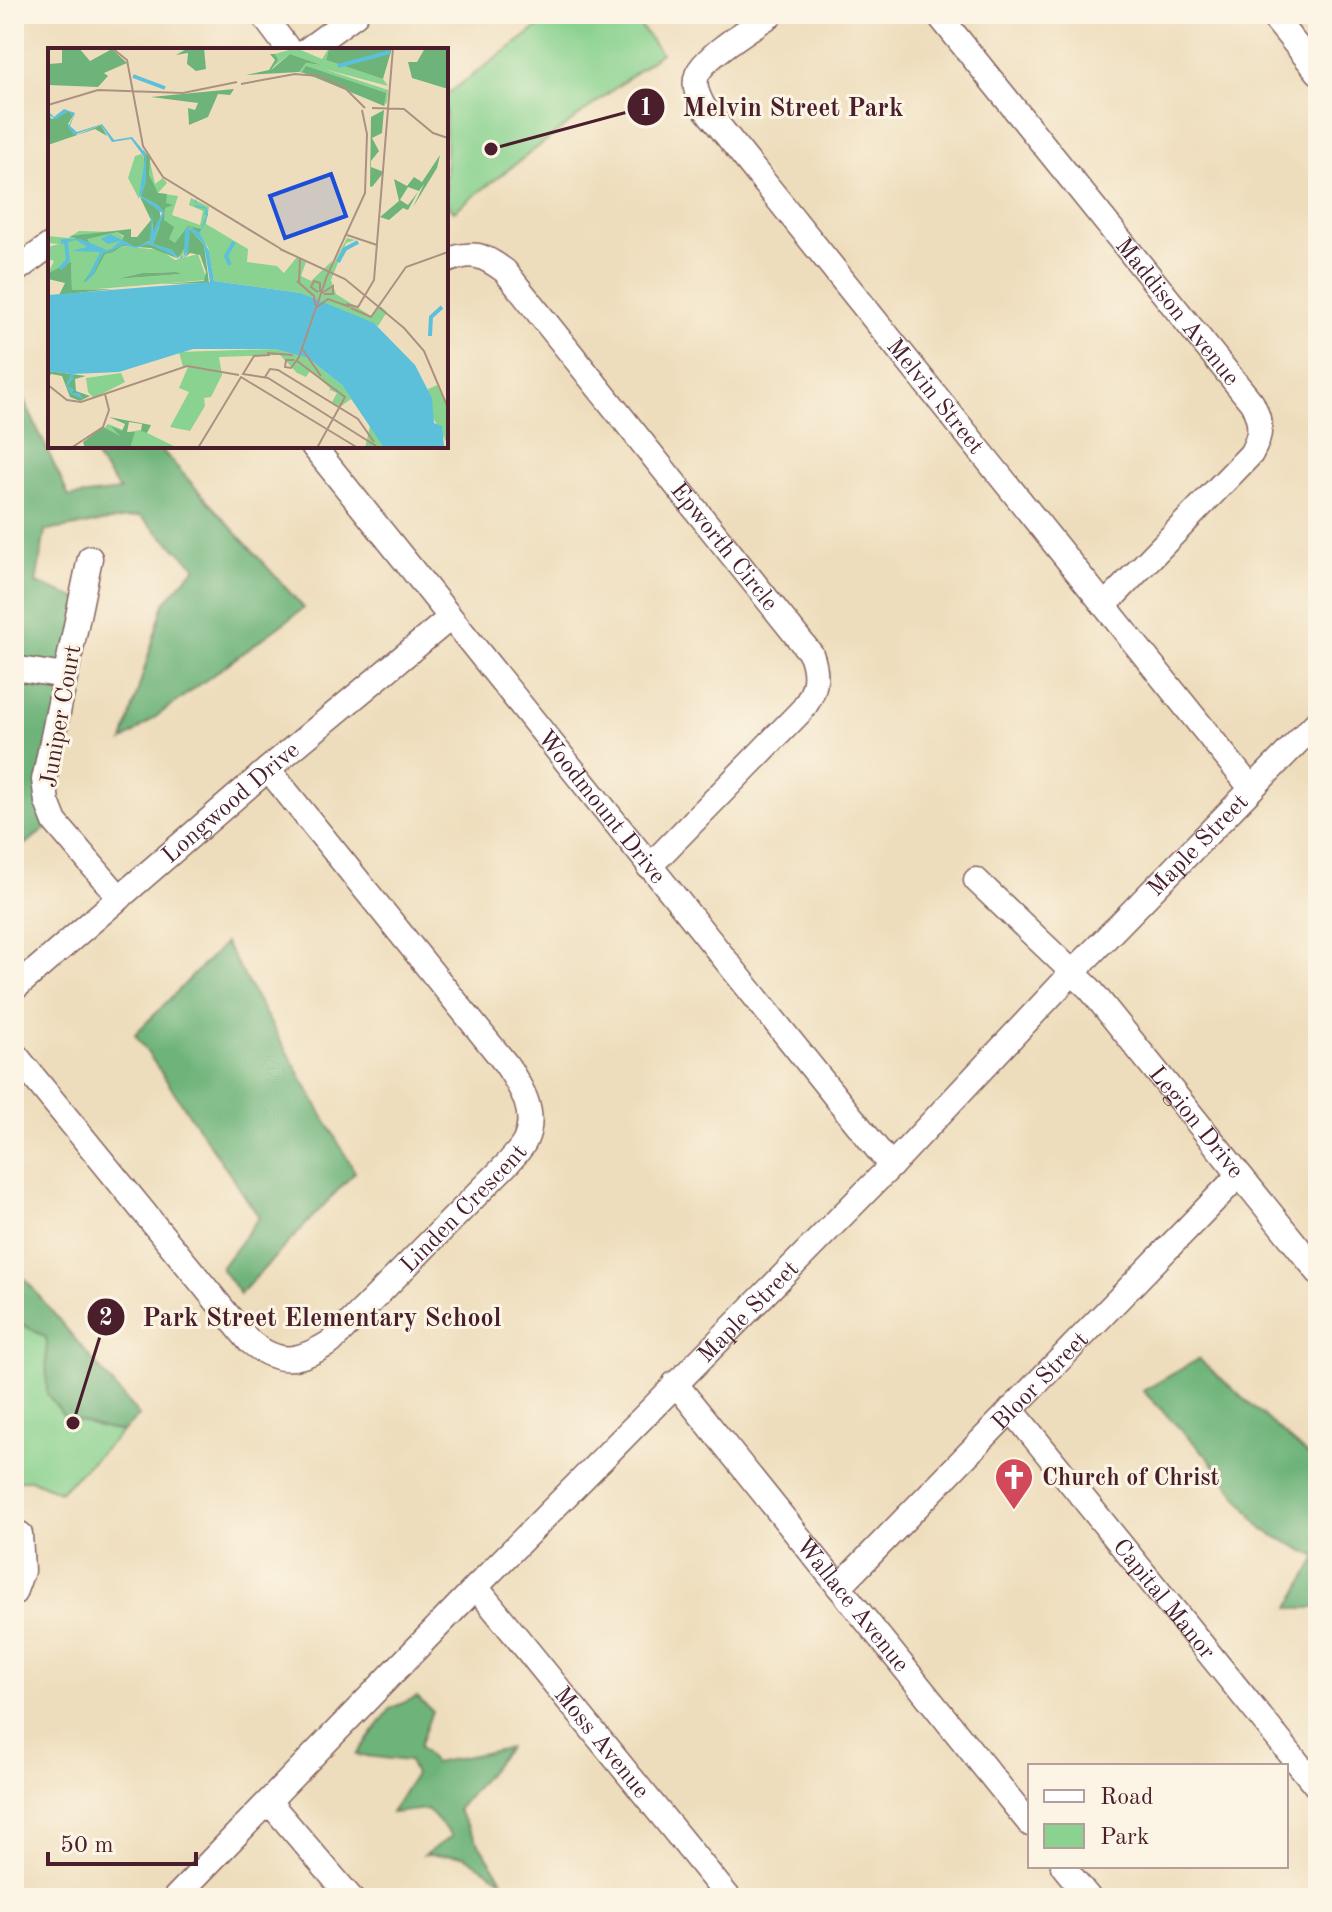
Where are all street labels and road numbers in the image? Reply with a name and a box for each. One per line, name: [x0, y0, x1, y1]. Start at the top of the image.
street label: Maddison Avenue: [1110, 234, 1243, 391]
street label: Melvin Street: [881, 335, 988, 459]
street label: Epworth Circle: [665, 479, 781, 616]
street label: Juniper Court: [38, 643, 86, 789]
street label: Woodmount Drive: [532, 726, 669, 889]
street label: Longwood Drive: [159, 738, 305, 869]
street label: Maple Street: [1144, 790, 1254, 902]
street label: Legion Drive: [1143, 1062, 1247, 1183]
street label: Linden Crescent: [397, 1141, 533, 1278]
street label: Maple Street: [694, 1257, 804, 1368]
street label: Bloor Street: [988, 1328, 1094, 1436]
street label: Wallace Avenue: [790, 1534, 913, 1677]
street label: Capital Manor: [1107, 1535, 1219, 1665]
street label: Moss Avenue: [548, 1683, 653, 1804]

